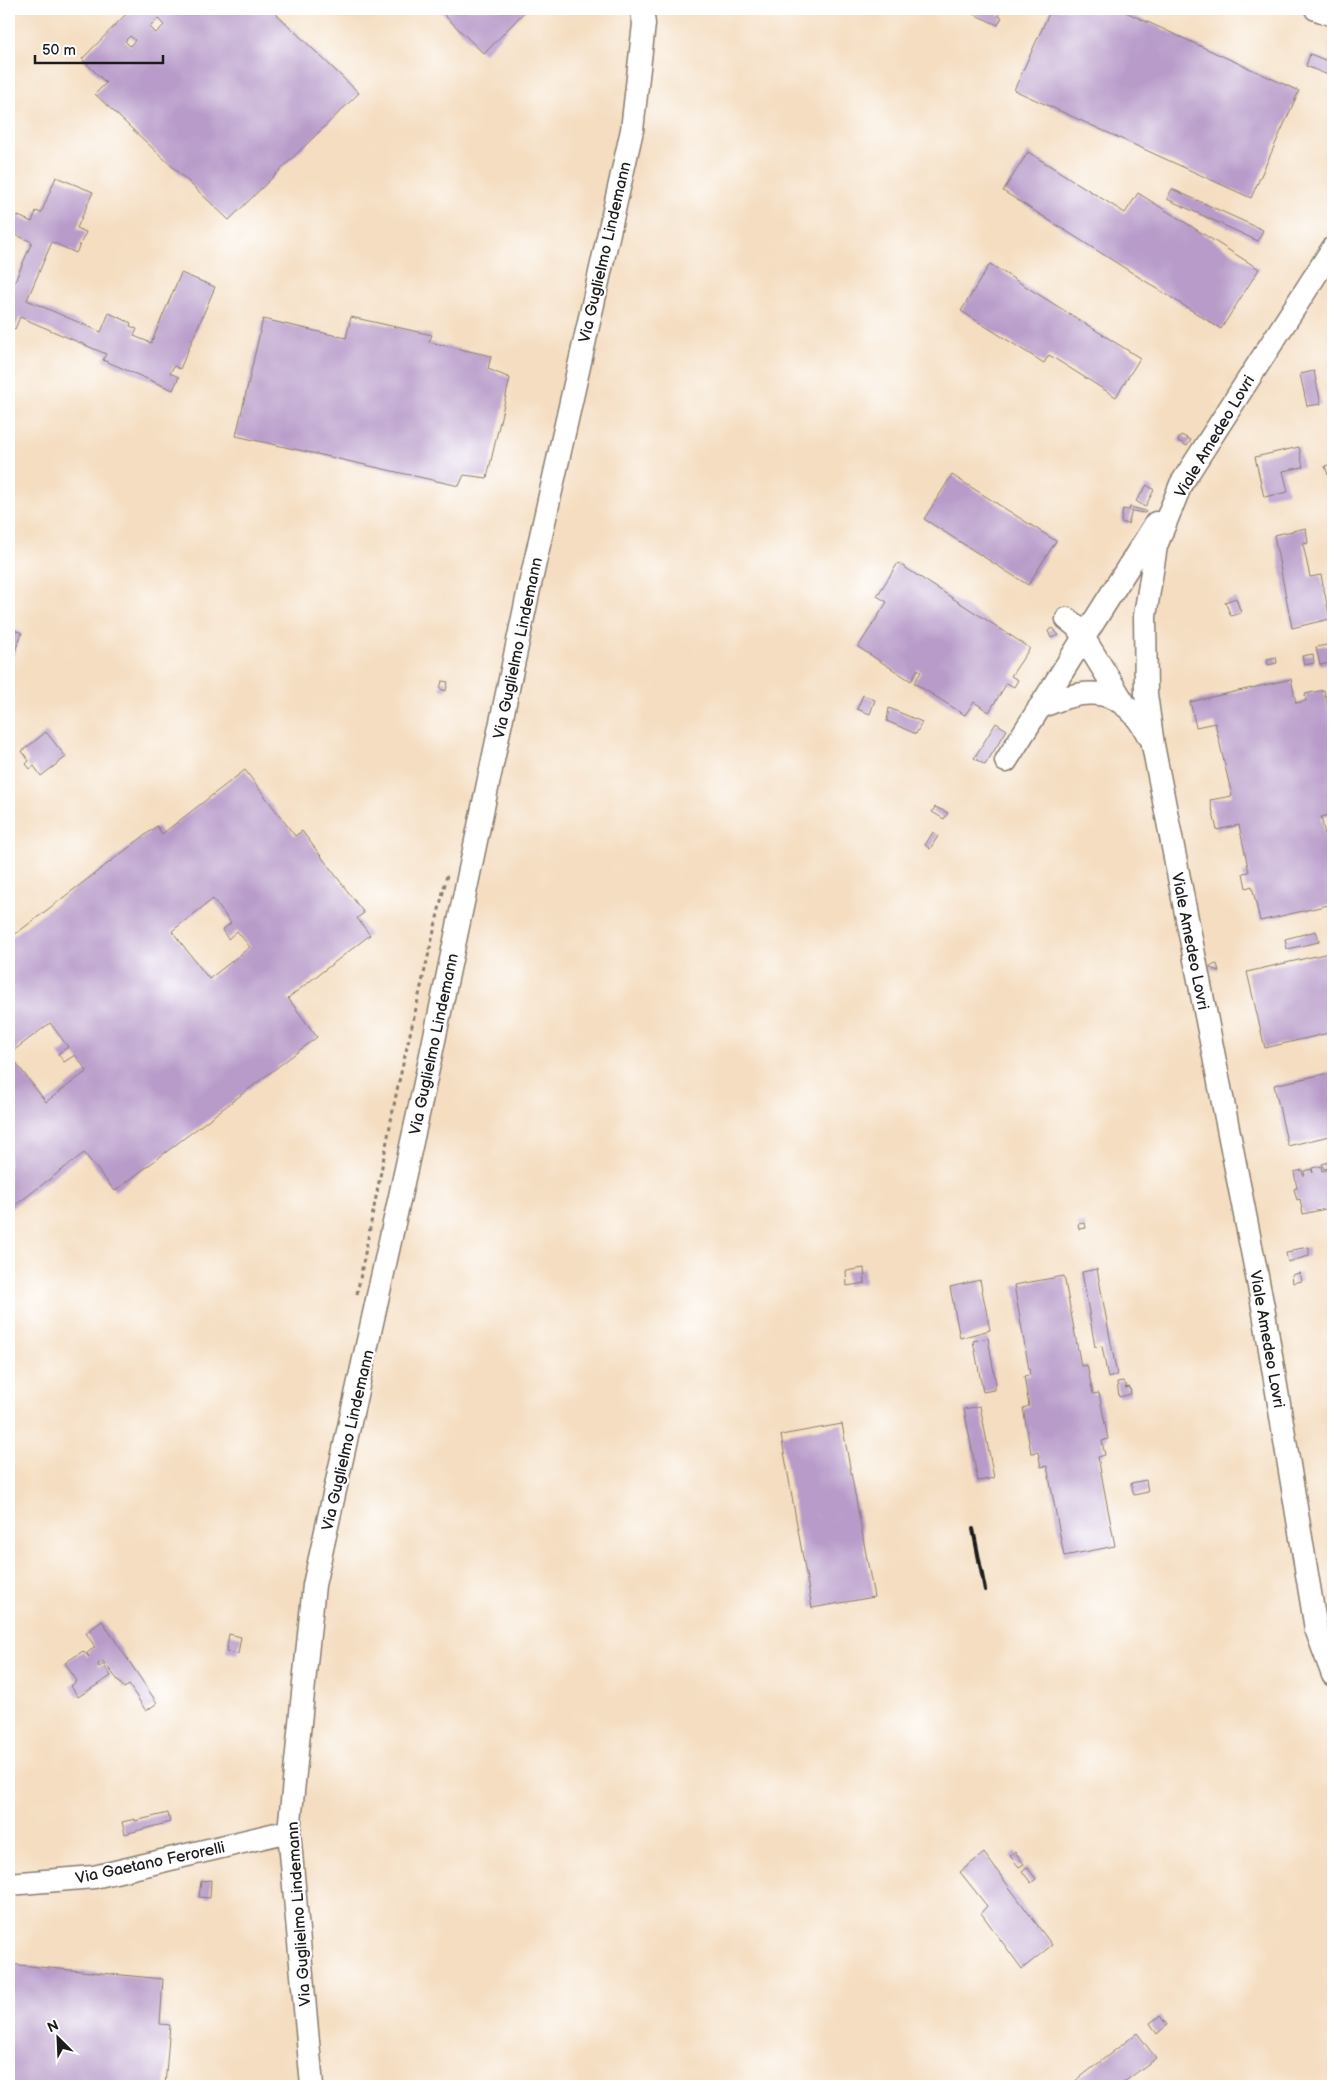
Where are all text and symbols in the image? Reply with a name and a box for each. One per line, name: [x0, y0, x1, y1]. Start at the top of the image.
scale bar: [35, 32, 162, 64]
text: 50 m: [42, 41, 76, 60]
street label: Via Guglielmo Lindemann: [575, 160, 636, 345]
street label: Viale Amedeo Lovri: [1171, 372, 1259, 501]
street label: Via Guglielmo Lindemann: [490, 556, 547, 741]
street label: Viale Amedeo Lovri: [1167, 871, 1212, 1012]
street label: Via Guglielmo Lindemann: [406, 952, 463, 1137]
street label: Viale Amedeo Lovri: [1245, 1269, 1288, 1410]
street label: Via Guglielmo Lindemann: [318, 1348, 379, 1533]
street label: Via Guglielmo Lindemann: [284, 1821, 315, 2007]
street label: Via Gaetano Ferorelli: [74, 1838, 227, 1889]
north arrow: [32, 2012, 82, 2062]
text: N: [45, 2017, 61, 2036]

